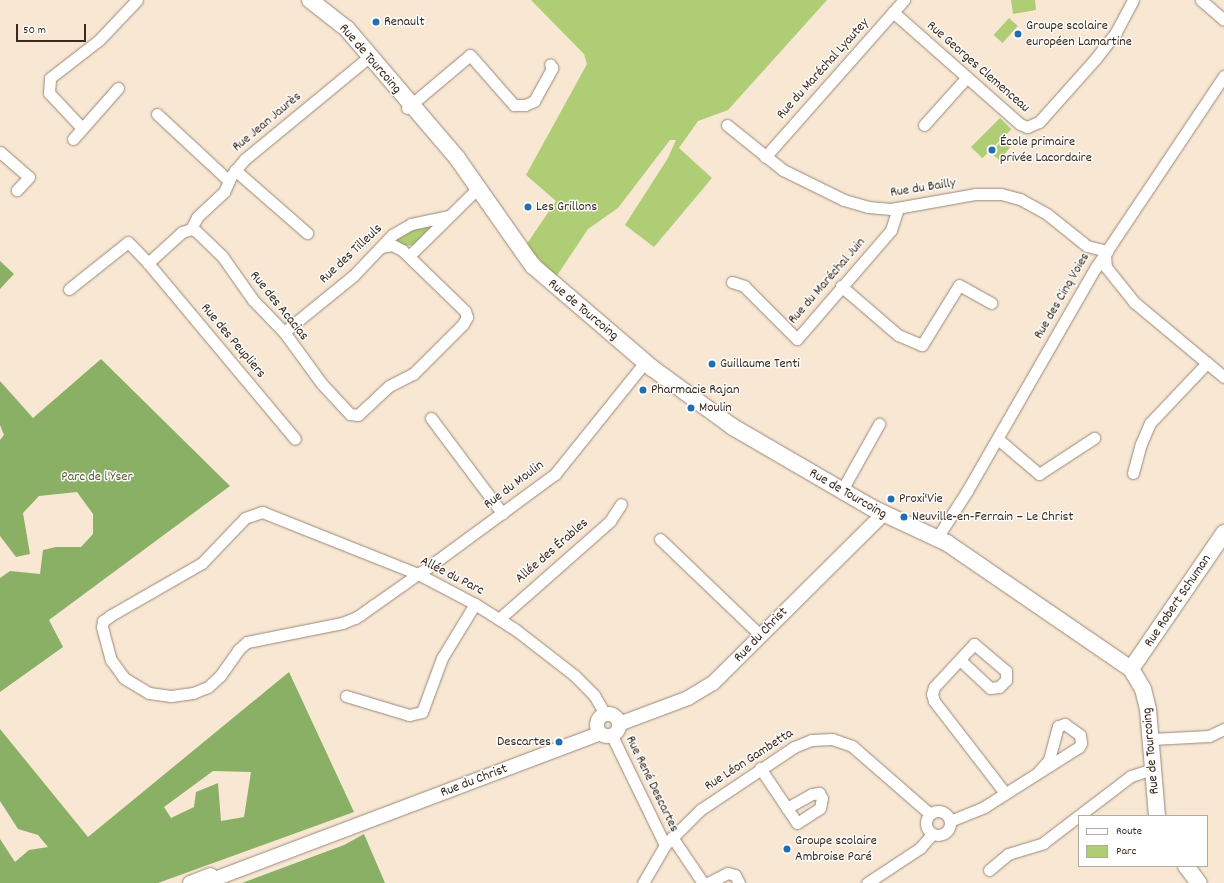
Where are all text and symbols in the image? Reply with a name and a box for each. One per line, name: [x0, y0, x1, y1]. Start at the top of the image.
place label: Renault: [384, 14, 425, 30]
street label: Rue du Maréchal Lyautey: [773, 15, 873, 123]
scale bar: [18, 16, 88, 42]
marker: Renault: [371, 17, 381, 27]
street label: Rue Georges Clemenceau: [923, 18, 1033, 116]
place label: Groupe scolaire européen Lamartine: [1026, 18, 1132, 50]
street label: Rue de Tourcoing: [335, 21, 405, 97]
text: 50 m: [23, 22, 46, 39]
marker: Groupe scolaire européen Lamartine: [1013, 29, 1023, 39]
street label: Rue Jean Jaurès: [229, 88, 305, 156]
place label: École primaire privée Lacordaire: [1000, 134, 1092, 166]
marker: École primaire privée Lacordaire: [987, 145, 997, 155]
street label: Rue du Bailly: [889, 175, 957, 201]
place label: Les Grillons: [536, 199, 597, 215]
marker: Les Grillons: [523, 202, 533, 212]
street label: Rue des Tilleuls: [316, 220, 386, 288]
street label: Rue du Maréchal Juin: [785, 234, 869, 328]
street label: Rue des Cinq Voies: [1030, 250, 1094, 342]
street label: Rue des Acacias: [246, 268, 312, 344]
street label: Rue de Tourcoing: [544, 276, 622, 344]
street label: Rue des Peupliers: [197, 300, 269, 382]
place label: Guillaume Tenti: [720, 356, 800, 372]
marker: Guillaume Tenti: [707, 359, 717, 369]
place label: Pharmacie Rajan: [651, 382, 739, 398]
marker: Pharmacie Rajan: [638, 385, 648, 395]
place label: Moulin: [699, 400, 732, 416]
marker: Moulin: [686, 403, 696, 413]
street label: Rue du Moulin: [481, 457, 547, 513]
street label: Rue de Tourcoing: [806, 465, 890, 523]
park label: Parc de l'Yser: [61, 469, 133, 485]
place label: Proxi'Vie: [899, 491, 943, 507]
marker: Proxi'Vie: [886, 494, 896, 504]
place label: Neuville-en-Ferrain – Le Christ: [912, 509, 1074, 525]
marker: Neuville-en-Ferrain – Le Christ: [899, 512, 909, 522]
street label: Allée des Érables: [512, 515, 592, 587]
street label: Rue Robert Schuman: [1141, 552, 1215, 650]
street label: Allée du Parc: [417, 553, 487, 599]
street label: Rue du Christ: [731, 604, 791, 666]
street label: Rue de Tourcoing: [1139, 707, 1163, 795]
street label: Rue Léon Gambetta: [702, 725, 796, 795]
street label: Rue René Descartes: [621, 733, 683, 835]
place label: Descartes: [497, 734, 551, 750]
marker: Descartes: [554, 737, 564, 747]
street label: Rue du Christ: [438, 761, 510, 801]
legend: [1078, 815, 1208, 867]
text: Route: [1116, 823, 1142, 840]
place label: Groupe scolaire Ambroise Paré: [795, 833, 877, 866]
text: Parc: [1116, 843, 1136, 860]
marker: Groupe scolaire Ambroise Paré: [782, 844, 792, 854]

